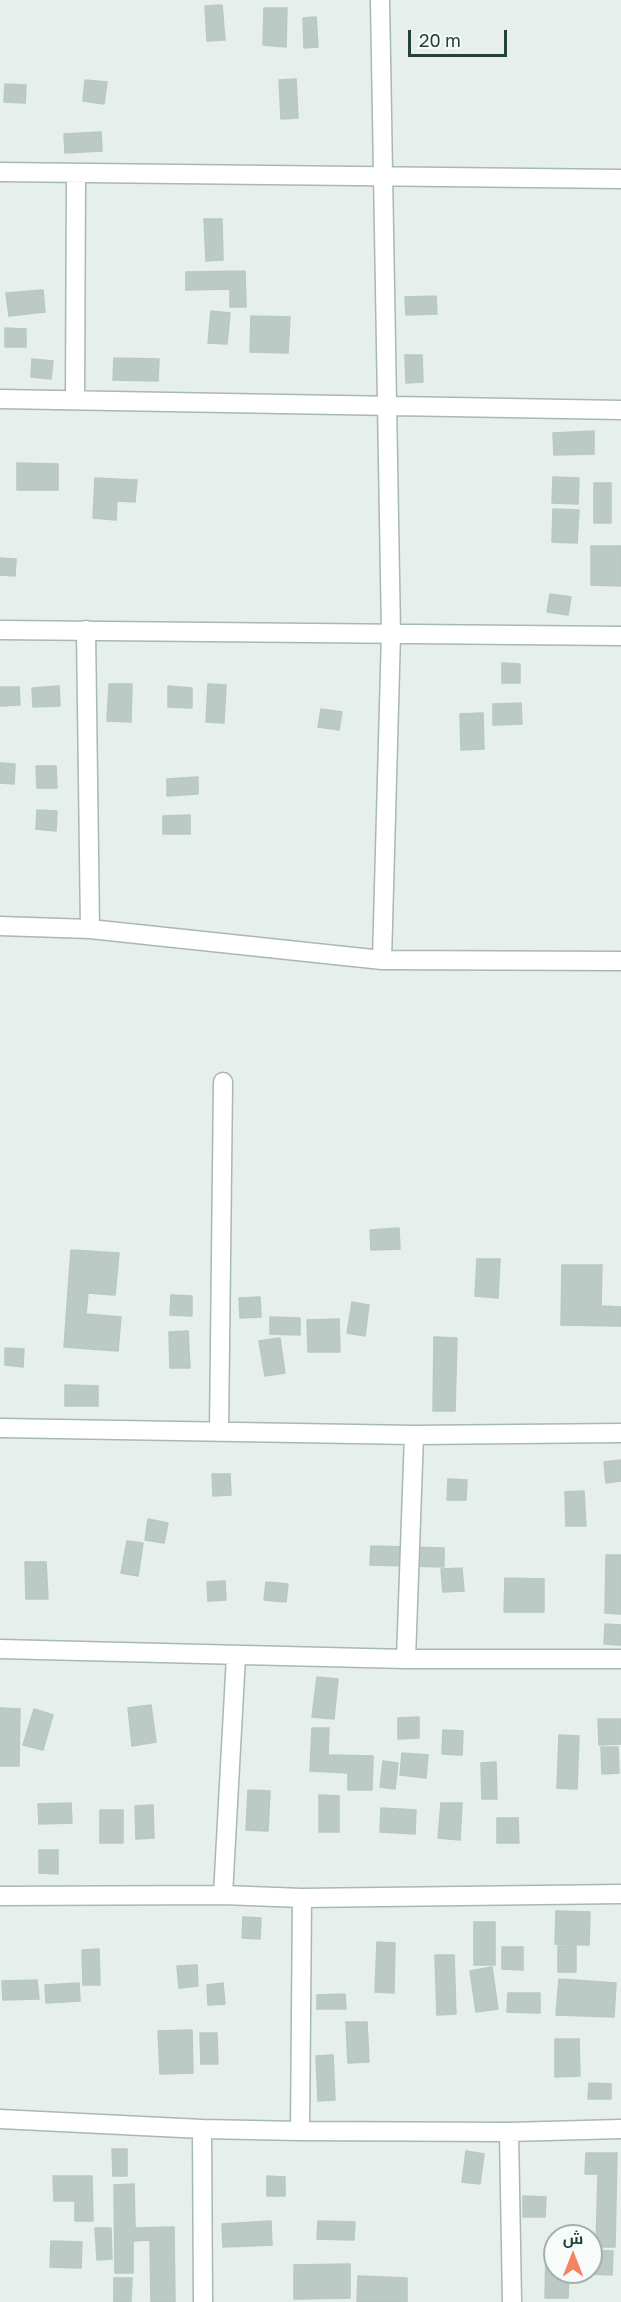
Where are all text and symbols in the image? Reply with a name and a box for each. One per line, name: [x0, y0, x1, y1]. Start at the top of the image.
scale bar: [411, 18, 510, 56]
text: 20 m: [419, 29, 461, 51]
north arrow: [543, 2224, 603, 2284]
text: ش: [563, 2228, 583, 2248]

